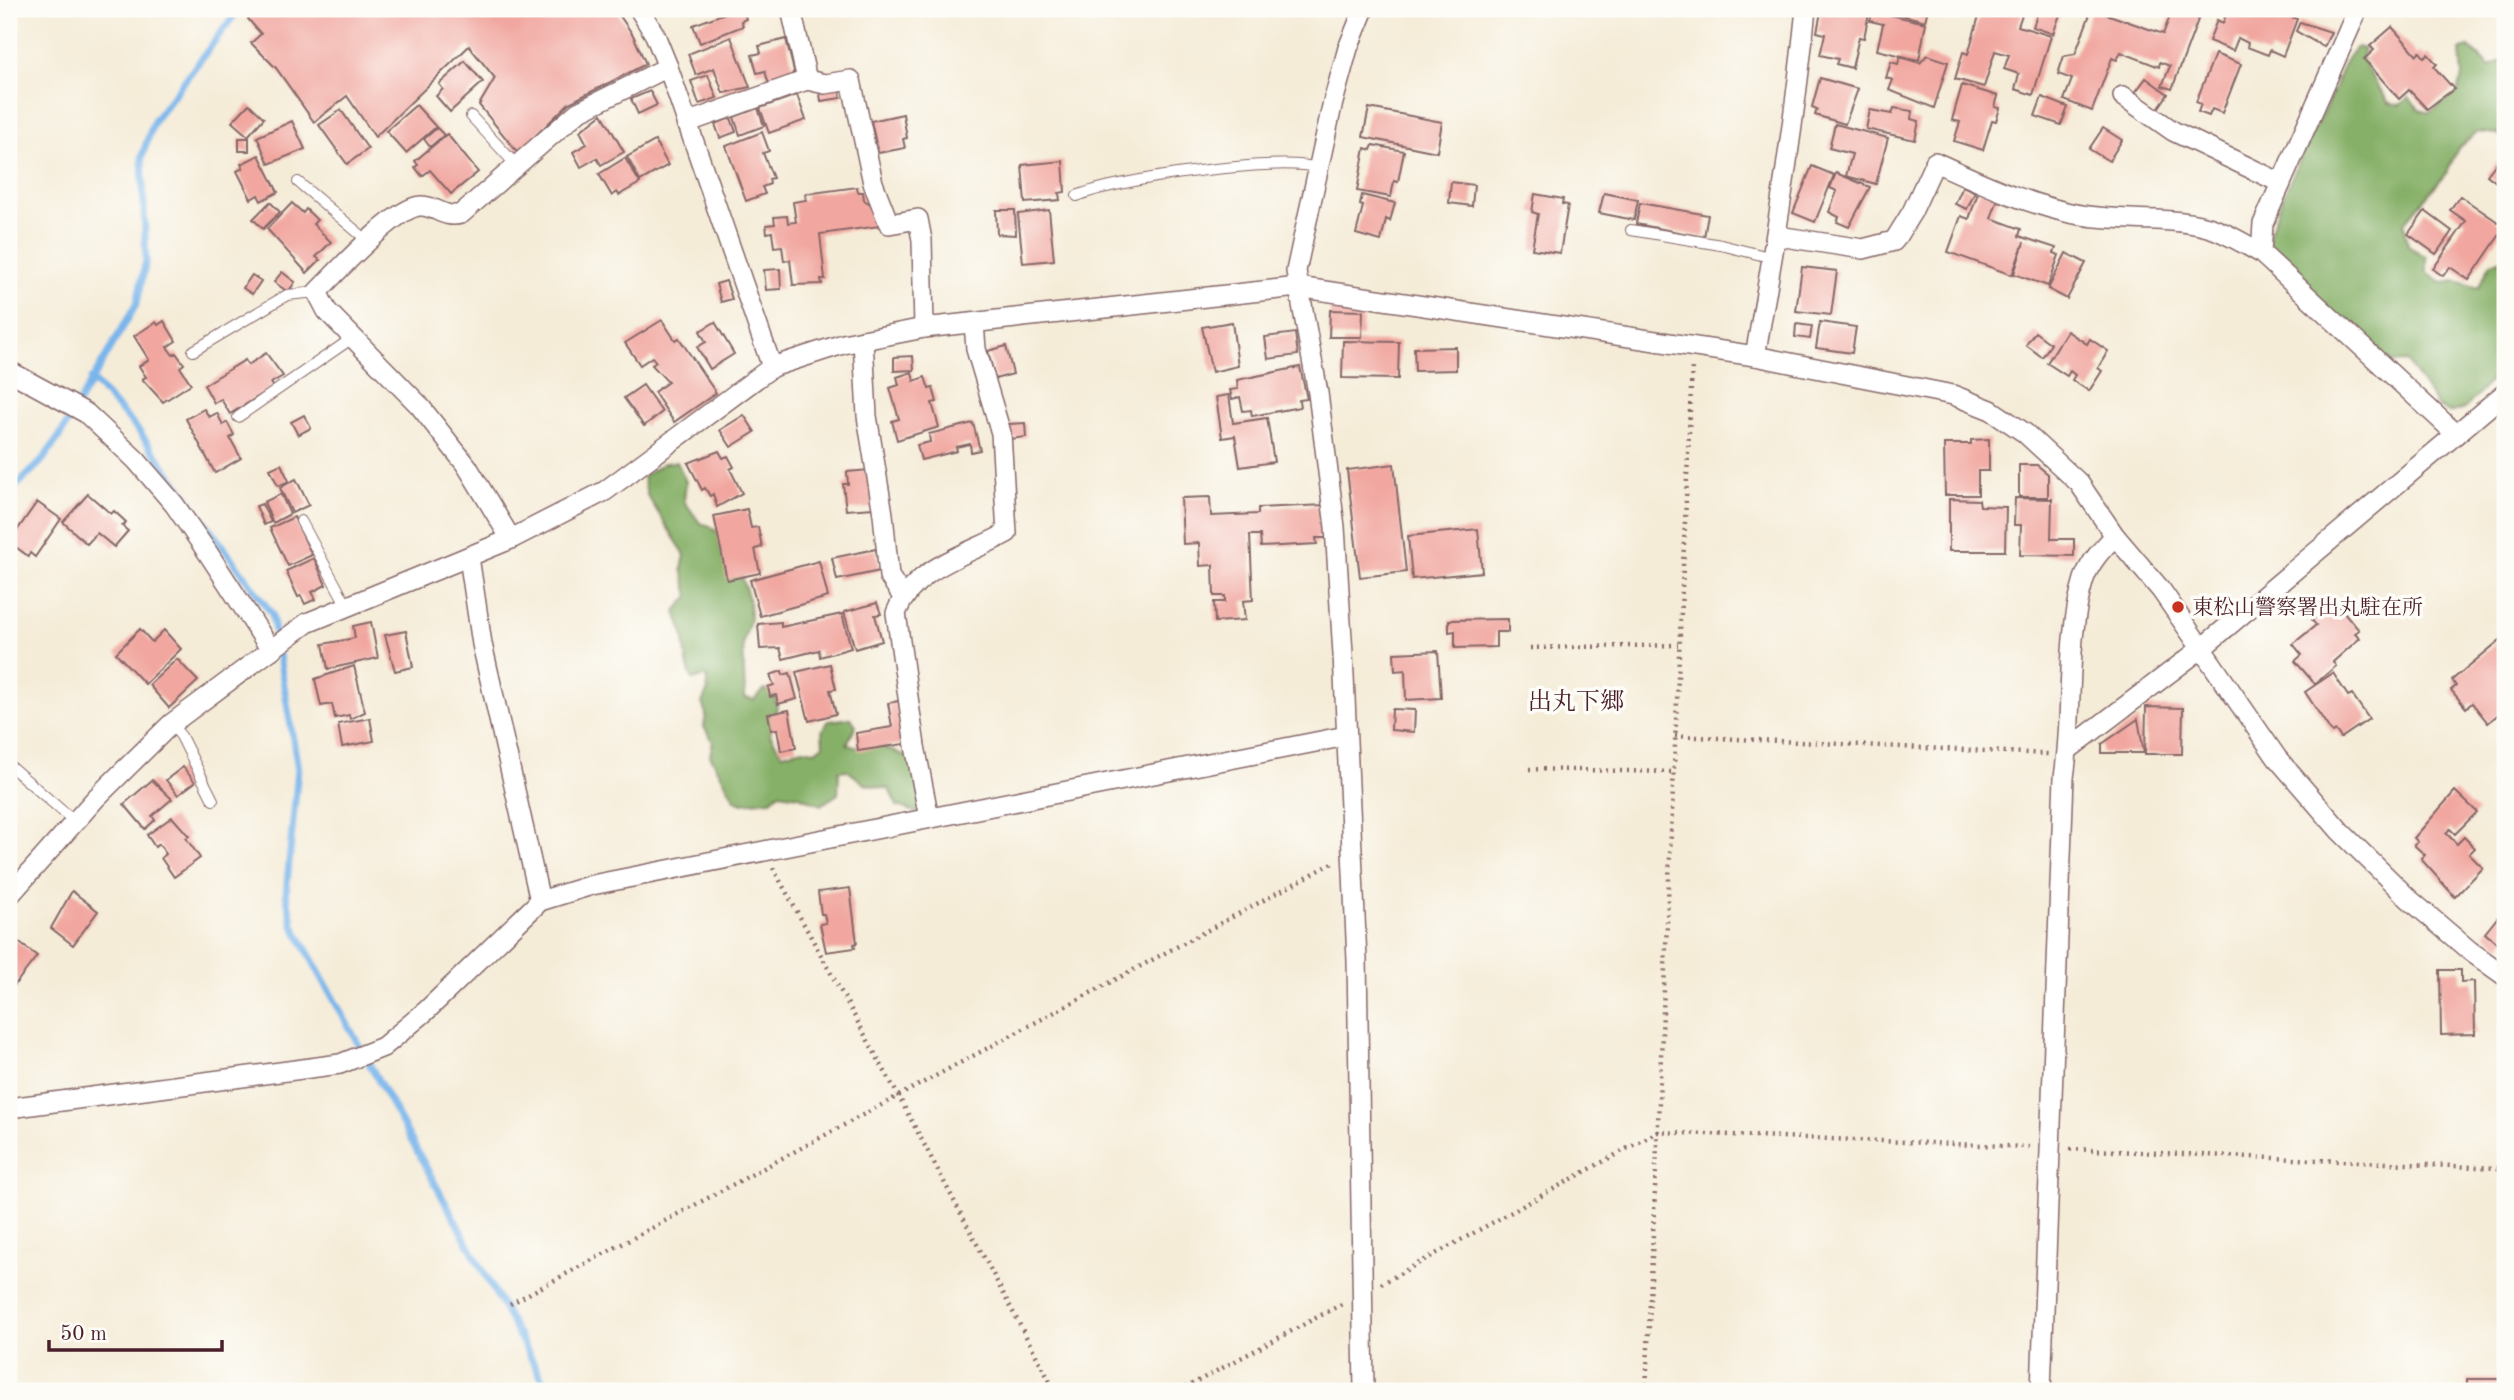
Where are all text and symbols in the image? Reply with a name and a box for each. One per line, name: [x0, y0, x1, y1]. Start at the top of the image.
place label: 東松山警察署出丸駐在所: [2192, 596, 2423, 619]
marker: 東松山警察署出丸駐在所: [2170, 599, 2186, 615]
district label: 出丸下郷: [1528, 688, 1624, 715]
scale bar: [49, 1309, 222, 1353]
text: 50 m: [60, 1324, 107, 1345]

